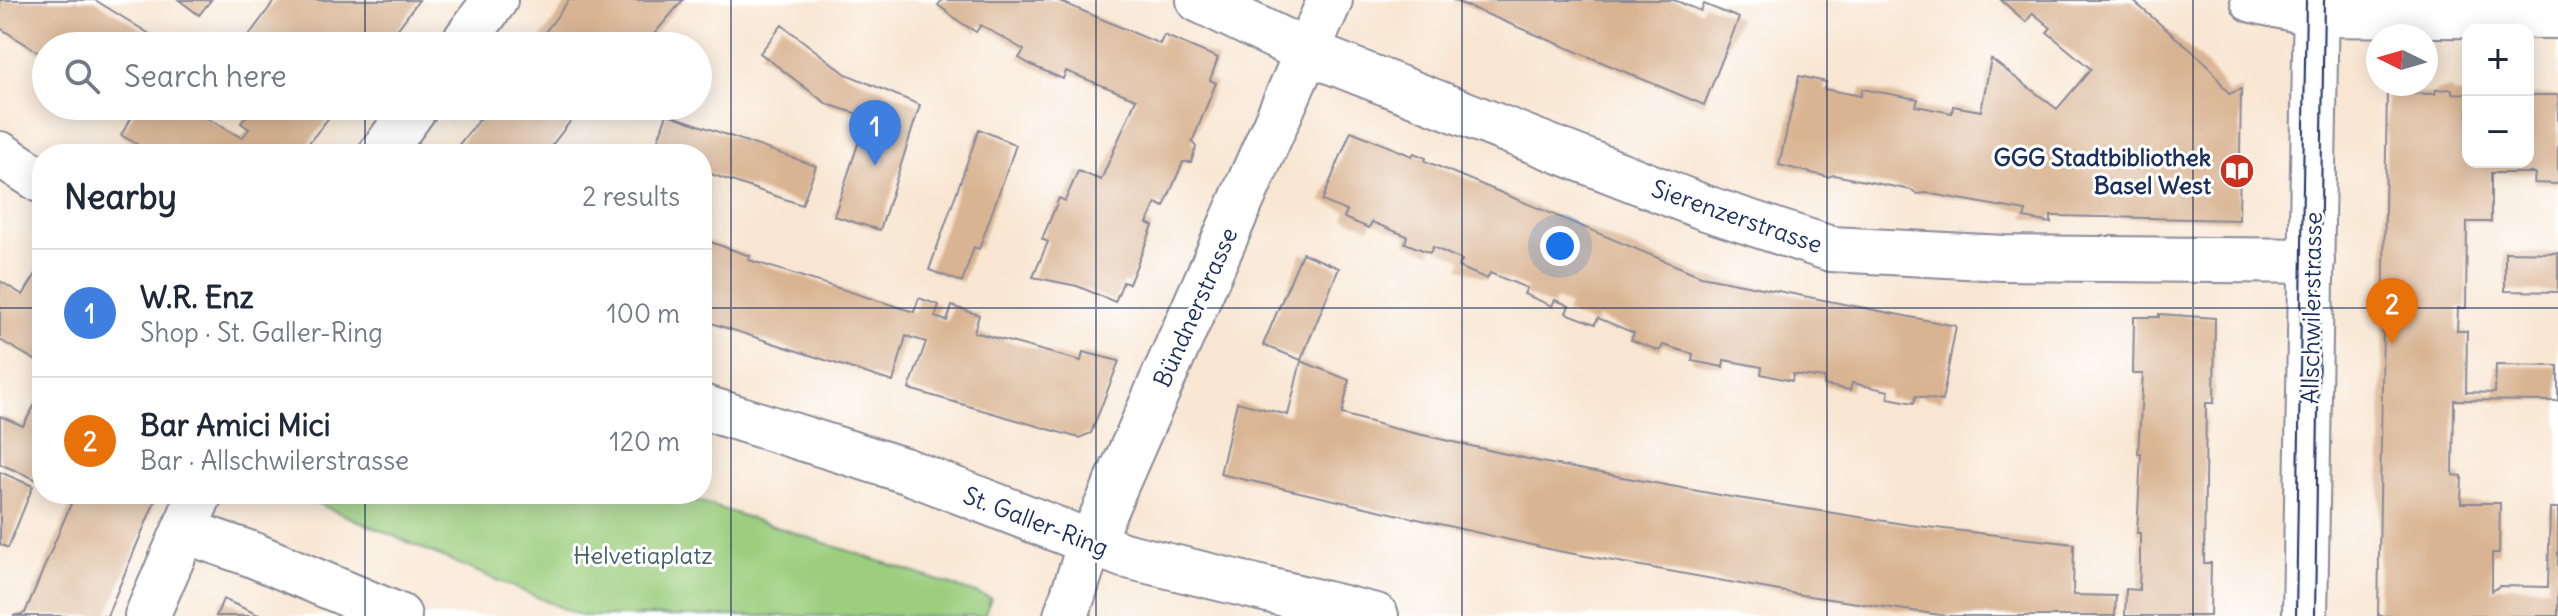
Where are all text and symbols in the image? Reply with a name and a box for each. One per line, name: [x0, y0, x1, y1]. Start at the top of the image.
north arrow: [2366, 24, 2438, 96]
map controls: [2462, 24, 2534, 168]
button: +: [2462, 24, 2534, 96]
search box: [32, 32, 712, 120]
icon: search: [60, 54, 104, 98]
text: Search here: [124, 57, 287, 95]
button: −: [2462, 96, 2534, 168]
pin: 1: [849, 100, 901, 166]
place label: GGG Stadtbibliothek Basel West: [1993, 142, 2212, 200]
library icon: GGG Stadtbibliothek Basel West: [2218, 152, 2256, 190]
street label: Sierenzerstrasse: [1648, 173, 1826, 259]
text: Nearby: [64, 175, 177, 218]
text: 2 results: [582, 180, 680, 213]
street label: Allschwilerstrasse: [2294, 212, 2328, 404]
street label: Bündnerstrasse: [1146, 223, 1244, 391]
your location: [1540, 226, 1580, 266]
text: W.R. Enz: [140, 278, 254, 316]
pin: 2: [2366, 278, 2418, 344]
text: 1: [85, 297, 95, 330]
text: 100 m: [606, 297, 680, 330]
text: Shop · St. Galler-Ring: [140, 316, 383, 349]
text: Bar Amici Mici: [140, 406, 331, 444]
text: 2: [83, 425, 97, 458]
text: 120 m: [609, 425, 680, 458]
text: Bar · Allschwilerstrasse: [140, 444, 409, 477]
street label: St. Galler-Ring: [959, 480, 1113, 562]
park label: Helvetiaplatz: [573, 540, 713, 570]

